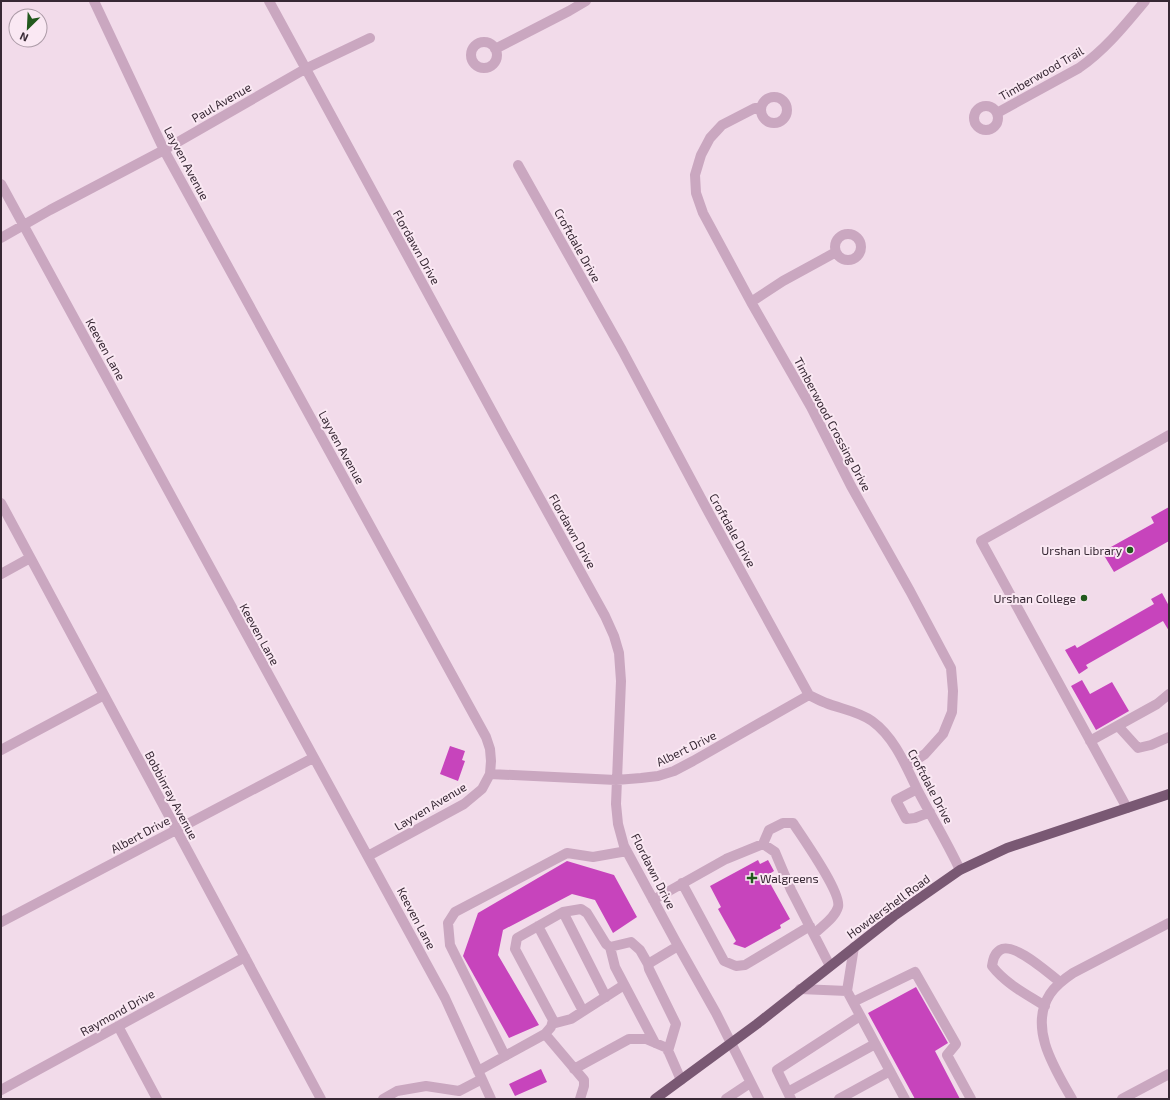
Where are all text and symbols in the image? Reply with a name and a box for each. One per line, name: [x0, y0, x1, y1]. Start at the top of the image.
north arrow: [8, 8, 48, 48]
text: N: [17, 30, 30, 45]
street label: Timberwood Trail: [996, 43, 1086, 103]
street label: Paul Avenue: [189, 79, 253, 125]
street label: Layven Avenue: [162, 124, 212, 202]
street label: Croftdale Drive: [552, 206, 604, 284]
street label: Flordawn Drive: [391, 207, 443, 287]
street label: Keeven Lane: [83, 316, 129, 382]
street label: Timberwood Crossing Drive: [792, 355, 874, 493]
street label: Layven Avenue: [316, 408, 368, 486]
street label: Flordawn Drive: [547, 491, 599, 571]
street label: Croftdale Drive: [707, 491, 759, 569]
place label: Urshan Library: [1041, 543, 1123, 557]
marker: Urshan Library: [1125, 545, 1135, 555]
place label: Urshan College: [994, 591, 1076, 605]
marker: Urshan College: [1079, 593, 1089, 603]
street label: Keeven Lane: [237, 601, 283, 667]
street label: Albert Drive: [654, 727, 718, 769]
street label: Croftdale Drive: [906, 746, 956, 826]
street label: Bobbinray Avenue: [143, 748, 201, 842]
street label: Layven Avenue: [391, 779, 469, 833]
street label: Albert Drive: [108, 813, 172, 855]
street label: Flordawn Drive: [629, 831, 679, 911]
place label: Walgreens: [760, 871, 819, 885]
street label: Howdershell Road: [844, 871, 932, 941]
marker: Walgreens: [747, 873, 757, 883]
street label: Keeven Lane: [395, 885, 439, 951]
street label: Raymond Drive: [77, 986, 157, 1038]

